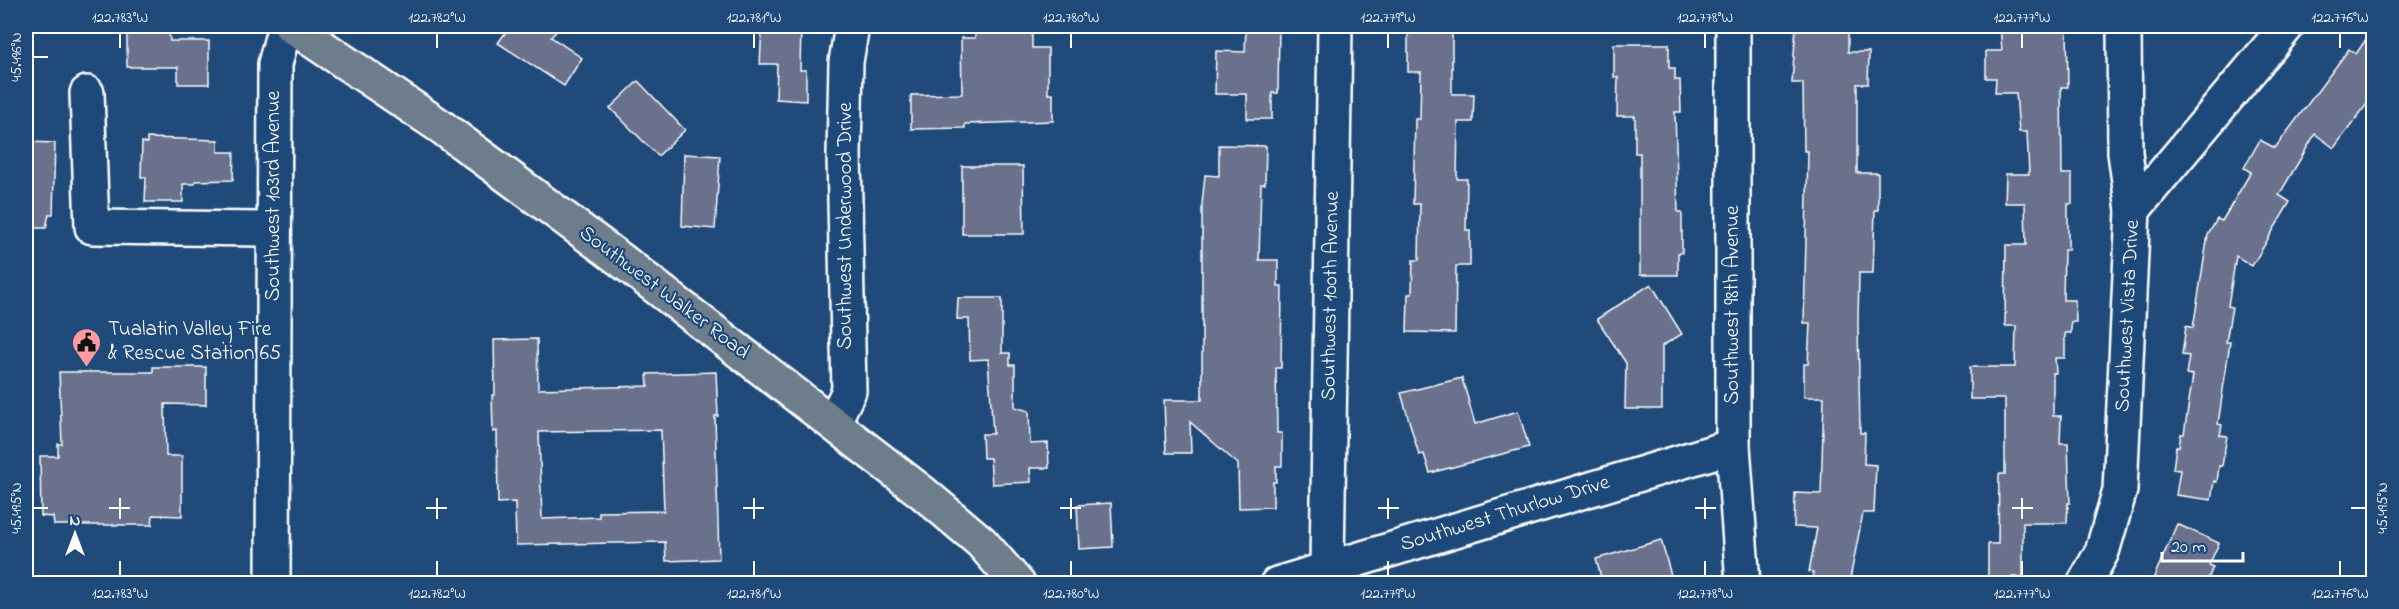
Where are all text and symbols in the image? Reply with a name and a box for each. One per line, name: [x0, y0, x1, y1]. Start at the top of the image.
text: 122.783°W: [92, 7, 148, 29]
text: 122.782°W: [408, 7, 466, 29]
text: 122.781°W: [727, 7, 781, 29]
text: 122.780°W: [1043, 7, 1099, 29]
text: 122.779°W: [1360, 7, 1416, 29]
text: 122.778°W: [1677, 7, 1733, 29]
text: 122.777°W: [1994, 7, 2050, 29]
text: 122.776°W: [2311, 7, 2369, 29]
text: 45.496°N: [6, 32, 28, 82]
street label: Southwest 103rd Avenue: [259, 90, 289, 301]
street label: Southwest Underwood Drive: [831, 102, 861, 350]
street label: Southwest 100th Avenue: [1314, 190, 1348, 401]
street label: Southwest 98th Avenue: [1718, 205, 1748, 404]
street label: Southwest Walker Road: [572, 219, 756, 367]
street label: Southwest Vista Drive: [2108, 219, 2148, 413]
place label: Tualatin Valley Fire & Rescue Station 65: [108, 315, 281, 369]
public building icon: Tualatin Valley Fire & Rescue Station 65: [71, 326, 103, 368]
street label: Southwest Thurlow Drive: [1397, 468, 1614, 560]
text: 45.495°N: [6, 482, 28, 534]
text: 45.495°N: [2372, 482, 2394, 534]
north arrow: [45, 504, 105, 564]
text: N: [70, 509, 81, 533]
scale bar: [2162, 525, 2243, 563]
text: 20 m: [2171, 535, 2206, 561]
text: 122.783°W: [92, 583, 148, 605]
text: 122.782°W: [408, 583, 466, 605]
text: 122.781°W: [727, 583, 781, 605]
text: 122.780°W: [1043, 583, 1099, 605]
text: 122.779°W: [1360, 583, 1416, 605]
text: 122.778°W: [1677, 583, 1733, 605]
text: 122.777°W: [1994, 583, 2050, 605]
text: 122.776°W: [2311, 583, 2369, 605]

